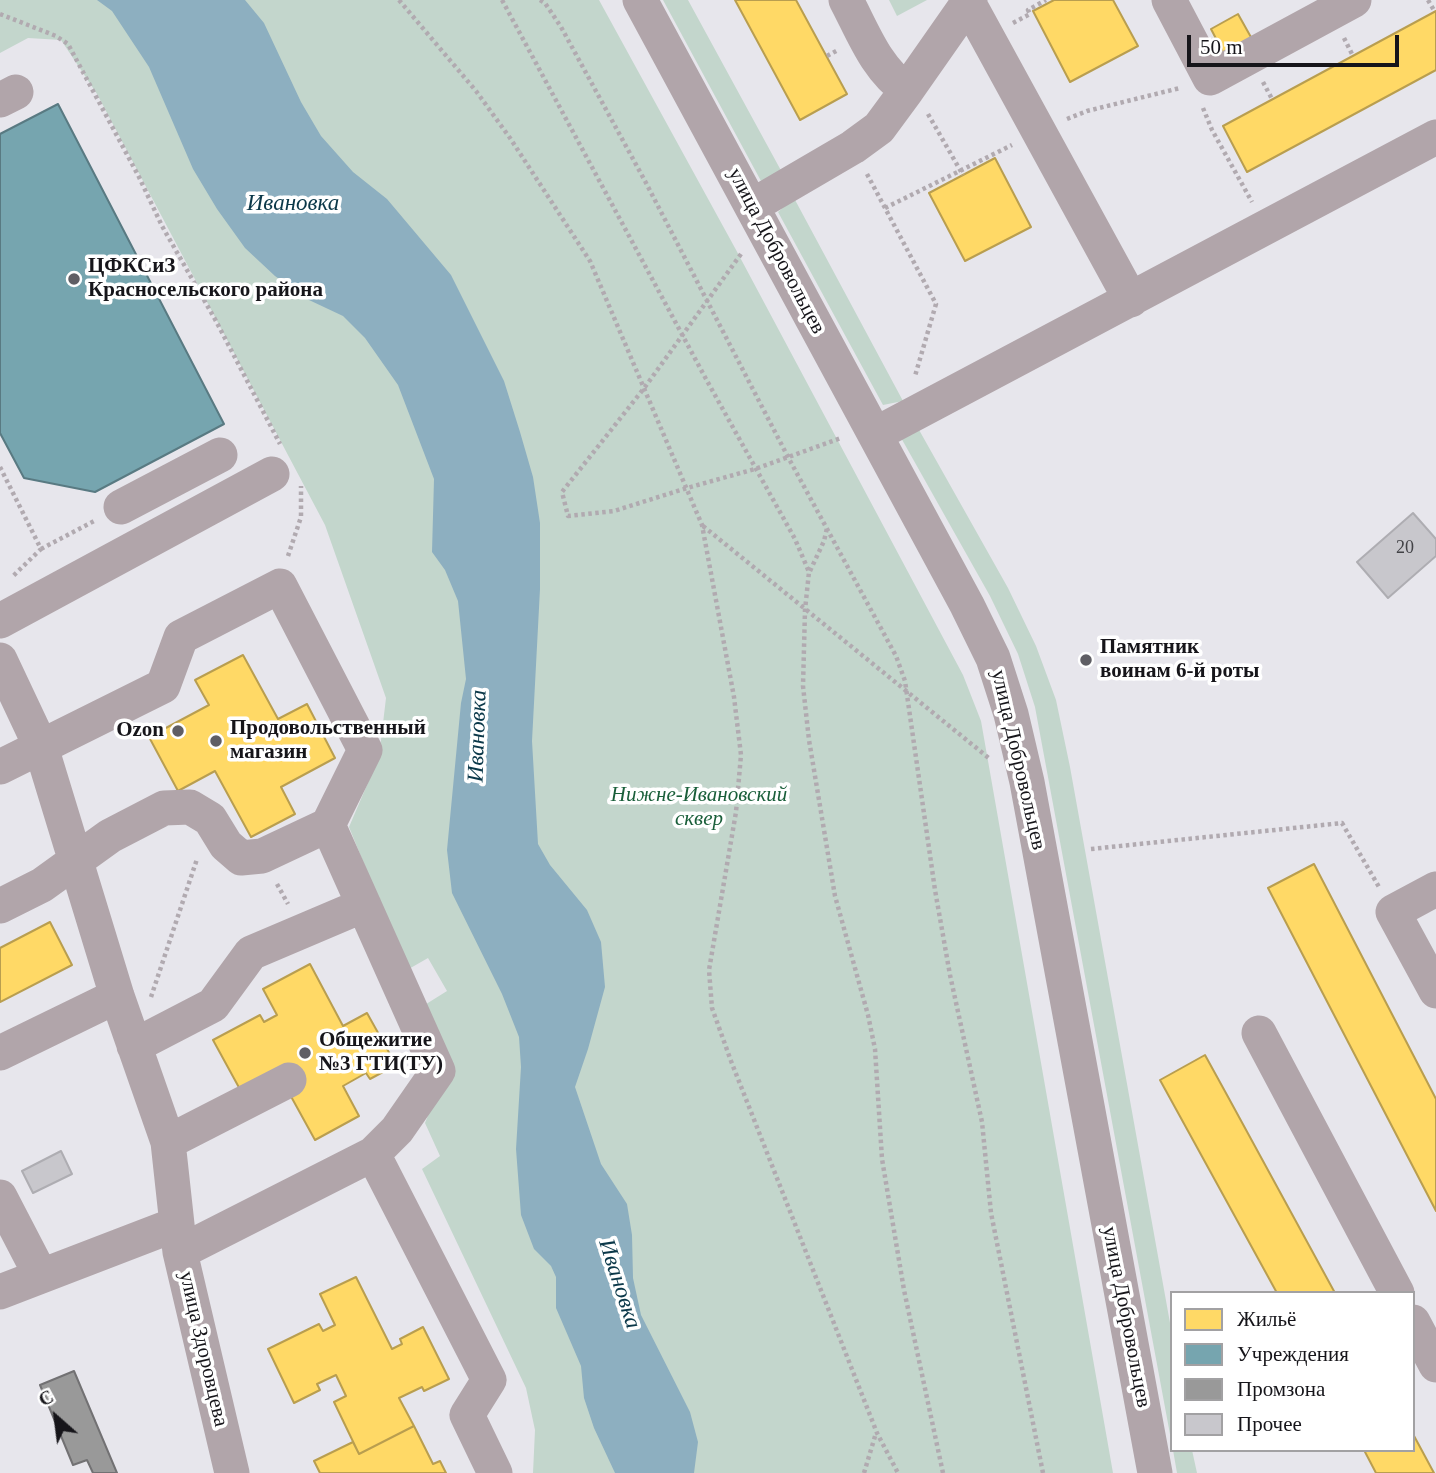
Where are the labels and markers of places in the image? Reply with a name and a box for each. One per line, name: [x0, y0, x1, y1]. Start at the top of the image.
place label: ЦФКСиЗ Красносельского района: [88, 254, 323, 304]
marker: ЦФКСиЗ Красносельского района: [66, 271, 82, 287]
place label: Памятник воинам 6-й роты: [1100, 635, 1259, 685]
marker: Памятник воинам 6-й роты: [1078, 652, 1094, 668]
place label: Продовольственный магазин: [230, 716, 426, 766]
place label: Ozon: [116, 718, 164, 744]
marker: Ozon: [170, 723, 186, 739]
marker: Продовольственный магазин: [208, 733, 224, 749]
place label: Общежитие №3 ГТИ(ТУ): [319, 1028, 443, 1078]
marker: Общежитие №3 ГТИ(ТУ): [297, 1045, 313, 1061]

